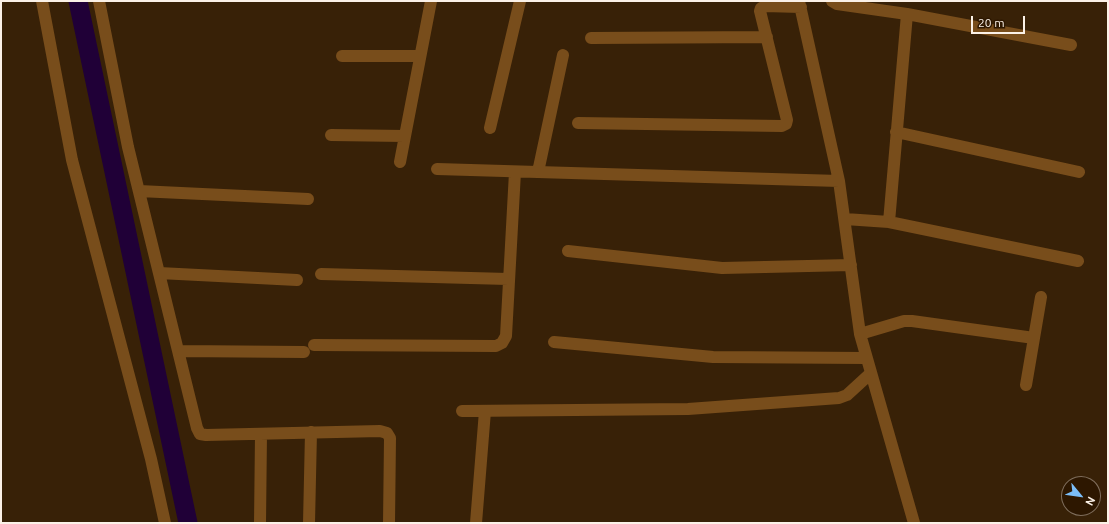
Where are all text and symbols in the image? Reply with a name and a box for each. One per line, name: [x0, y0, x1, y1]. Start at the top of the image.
scale bar: [973, 8, 1027, 34]
text: 20 m: [978, 16, 1005, 29]
north arrow: [1061, 476, 1101, 516]
text: N: [1083, 495, 1098, 508]

